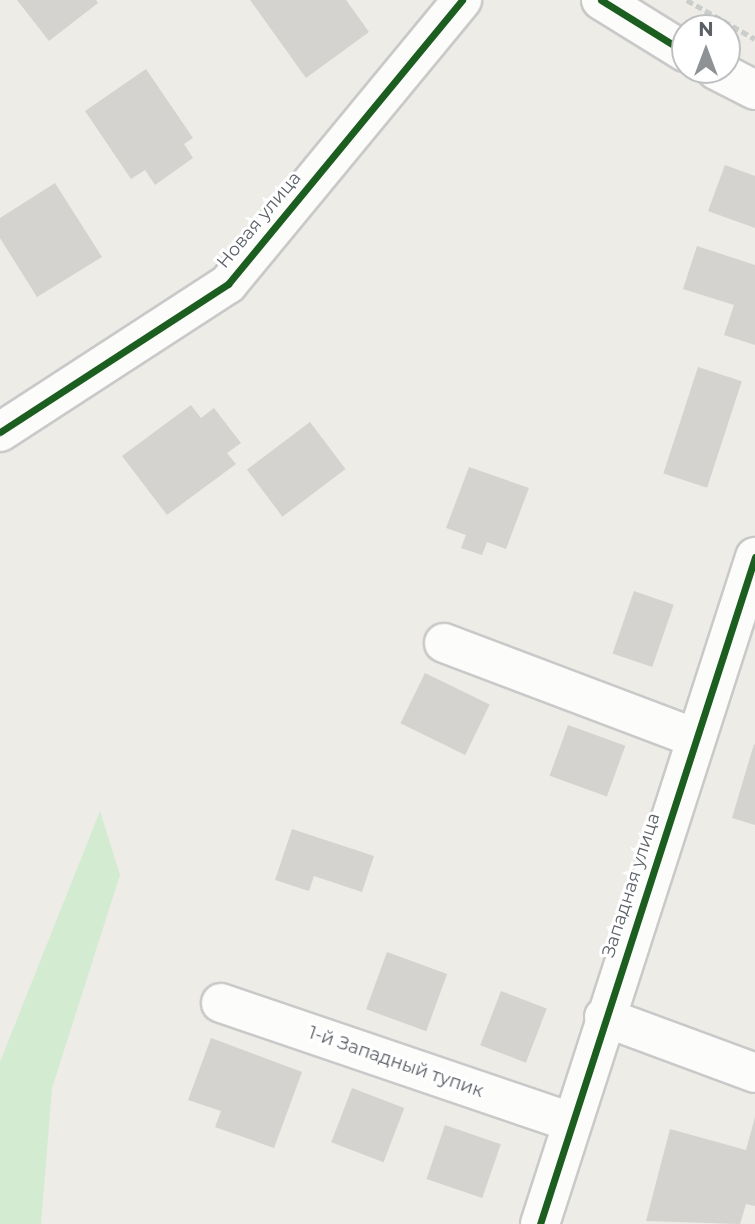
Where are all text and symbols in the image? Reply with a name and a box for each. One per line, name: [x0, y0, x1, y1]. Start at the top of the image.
north arrow: [671, 14, 741, 84]
text: N: [698, 18, 714, 41]
street label: Новая улица: [212, 167, 306, 273]
street label: Западная улица: [597, 810, 665, 960]
street label: 1-й Западный тупик: [306, 1022, 486, 1102]

